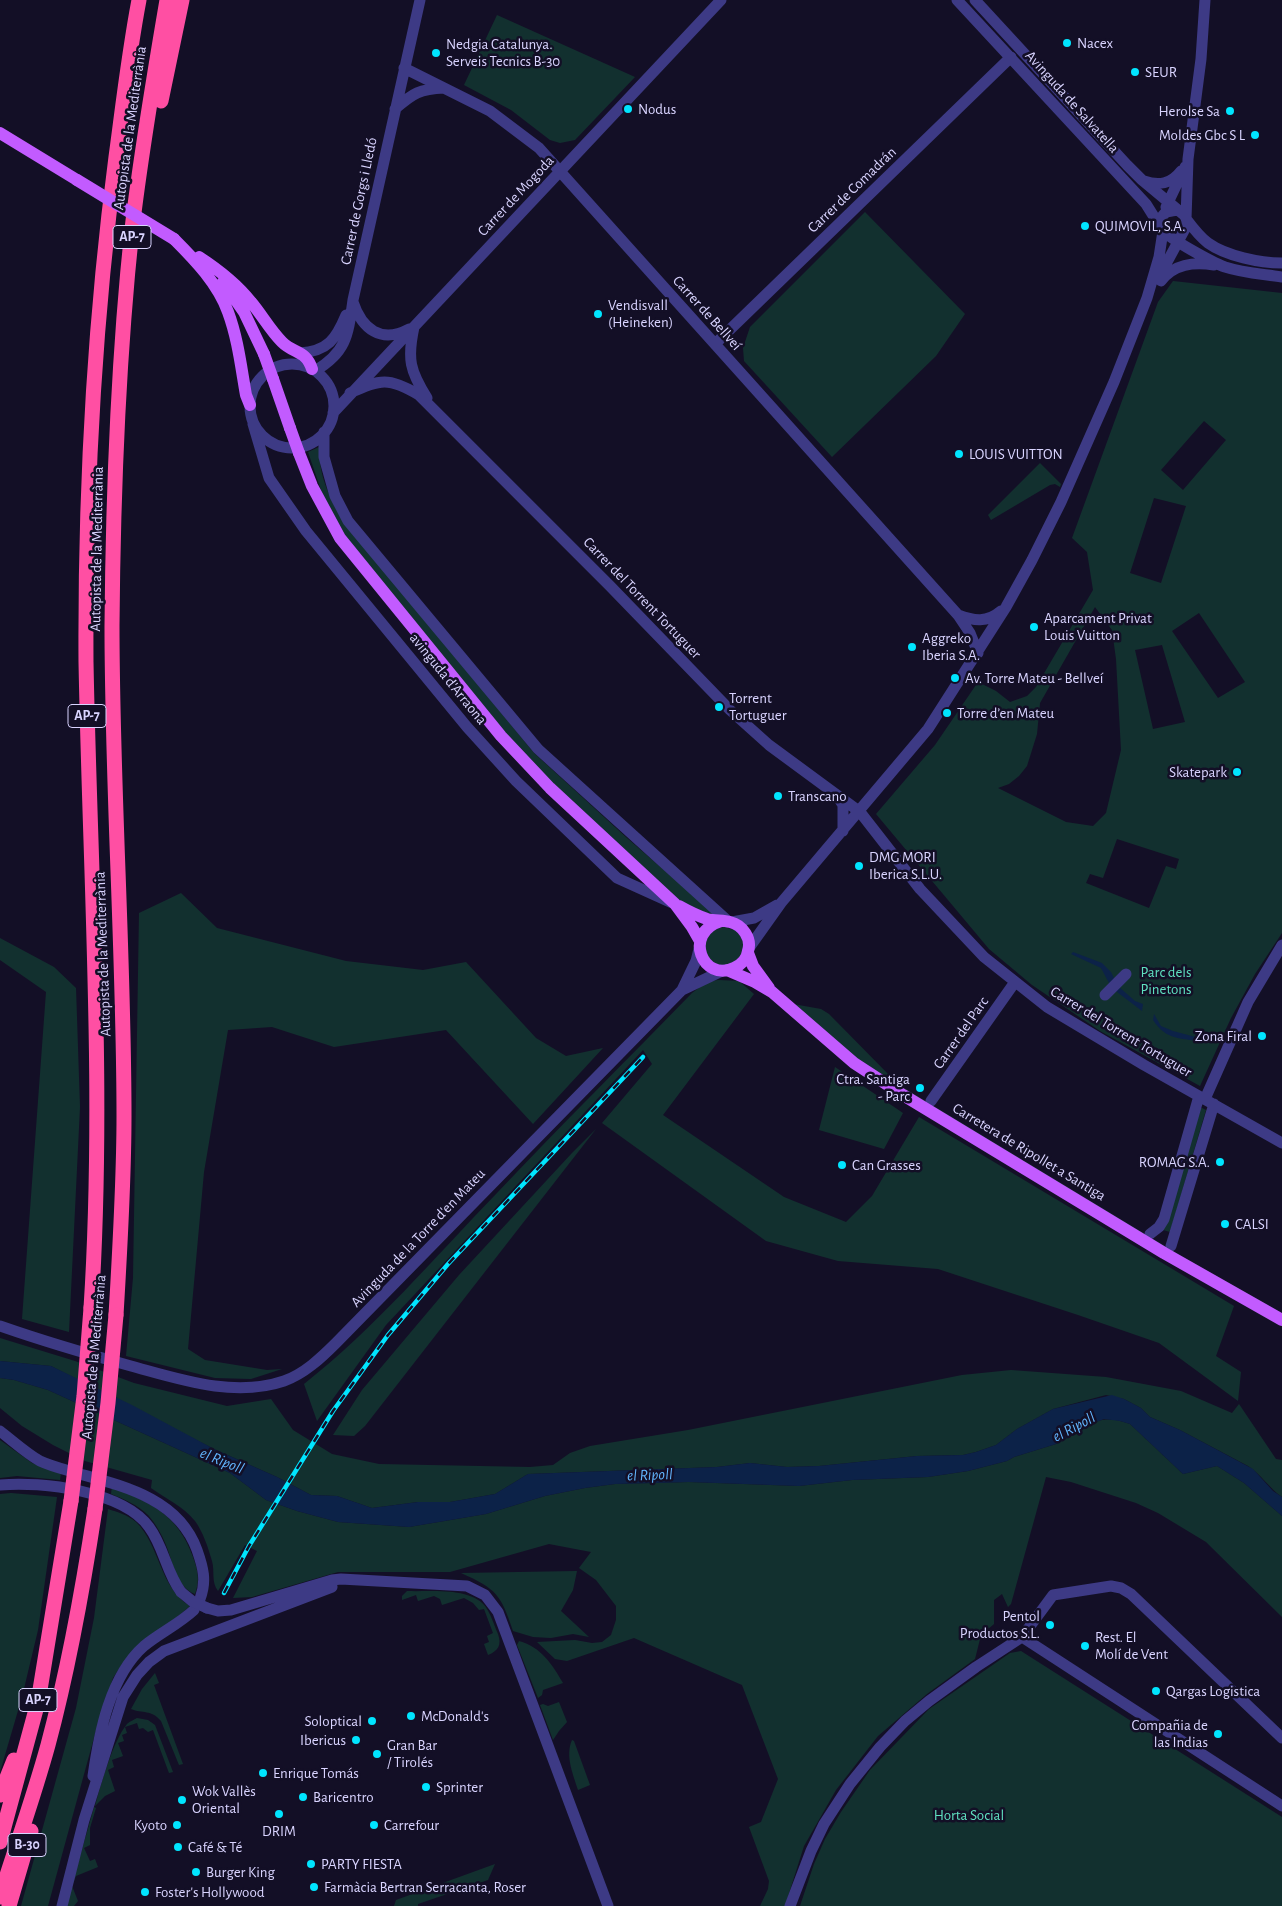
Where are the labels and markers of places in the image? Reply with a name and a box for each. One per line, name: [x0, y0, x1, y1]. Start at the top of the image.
place label: Nacex: [1077, 34, 1113, 52]
place label: Nedgia Catalunya. Serveis Tecnics B-30: [446, 35, 560, 70]
marker: Nacex: [1061, 37, 1073, 49]
marker: Nedgia Catalunya. Serveis Tecnics B-30: [430, 47, 442, 59]
place label: SEUR: [1145, 63, 1177, 81]
marker: SEUR: [1129, 66, 1141, 78]
place label: Nodus: [638, 100, 676, 118]
place label: Herolse Sa: [1159, 102, 1220, 120]
marker: Nodus: [622, 103, 634, 115]
marker: Herolse Sa: [1224, 105, 1236, 117]
place label: Moldes Gbc S L: [1159, 126, 1245, 144]
marker: Moldes Gbc S L: [1249, 129, 1261, 141]
place label: QUIMOVIL, S.A.: [1095, 217, 1185, 235]
marker: QUIMOVIL, S.A.: [1079, 220, 1091, 232]
place label: Vendisvall (Heineken): [608, 296, 673, 331]
marker: Vendisvall (Heineken): [592, 308, 604, 320]
place label: LOUIS VUITTON: [969, 445, 1063, 463]
marker: LOUIS VUITTON: [953, 448, 965, 460]
place label: Aparcament Privat Louis Vuitton: [1044, 609, 1152, 644]
marker: Aparcament Privat Louis Vuitton: [1028, 621, 1040, 633]
place label: Aggreko Iberia S.A.: [922, 629, 980, 664]
marker: Aggreko Iberia S.A.: [906, 641, 918, 653]
place label: Av. Torre Mateu - Bellveí: [965, 669, 1103, 687]
marker: Av. Torre Mateu - Bellveí: [949, 672, 961, 684]
place label: Torrent Tortuguer: [729, 689, 787, 724]
marker: Torrent Tortuguer: [713, 701, 725, 713]
place label: Torre d’en Mateu: [957, 704, 1054, 722]
marker: Torre d’en Mateu: [941, 707, 953, 719]
place label: Skatepark: [1169, 763, 1227, 781]
marker: Skatepark: [1231, 766, 1243, 778]
place label: Transcano: [788, 787, 847, 805]
marker: Transcano: [772, 790, 784, 802]
place label: DMG MORI Iberica S.L.U.: [869, 848, 942, 883]
marker: DMG MORI Iberica S.L.U.: [853, 860, 865, 872]
place label: Zona Firal: [1195, 1027, 1252, 1045]
marker: Zona Firal: [1256, 1030, 1268, 1042]
place label: Ctra. Santiga - Parc: [836, 1070, 910, 1105]
marker: Ctra. Santiga - Parc: [914, 1082, 926, 1094]
place label: ROMAG S.A.: [1139, 1153, 1210, 1171]
place label: Can Grasses: [852, 1156, 921, 1174]
marker: ROMAG S.A.: [1214, 1156, 1226, 1168]
marker: Can Grasses: [836, 1159, 848, 1171]
place label: CALSI: [1235, 1215, 1269, 1233]
marker: CALSI: [1219, 1218, 1231, 1230]
place label: Pentol Productos S.L.: [960, 1607, 1040, 1642]
marker: Pentol Productos S.L.: [1044, 1619, 1056, 1631]
place label: Rest. El Molí de Vent: [1095, 1628, 1168, 1663]
marker: Rest. El Molí de Vent: [1079, 1640, 1091, 1652]
place label: Qargas Logistica: [1166, 1682, 1260, 1700]
marker: Qargas Logistica: [1150, 1685, 1162, 1697]
place label: McDonald's: [421, 1707, 489, 1725]
marker: McDonald's: [405, 1710, 417, 1722]
place label: Soloptical: [304, 1712, 362, 1730]
marker: Soloptical: [366, 1715, 378, 1727]
place label: Compañia de las Indias: [1131, 1716, 1208, 1751]
marker: Compañia de las Indias: [1212, 1728, 1224, 1740]
place label: Ibericus: [300, 1731, 346, 1749]
marker: Ibericus: [350, 1734, 362, 1746]
place label: Gran Bar / Tirolés: [387, 1736, 437, 1771]
marker: Gran Bar / Tirolés: [371, 1748, 383, 1760]
place label: Enrique Tomás: [273, 1764, 359, 1782]
marker: Enrique Tomás: [257, 1767, 269, 1779]
place label: Sprinter: [436, 1778, 483, 1796]
marker: Sprinter: [420, 1781, 432, 1793]
place label: Wok Vallès Oriental: [192, 1782, 256, 1817]
place label: Baricentro: [313, 1788, 374, 1806]
marker: Baricentro: [297, 1791, 309, 1803]
marker: Wok Vallès Oriental: [176, 1794, 188, 1806]
marker: DRIM: [273, 1808, 285, 1820]
place label: Kyoto: [134, 1816, 167, 1834]
place label: Carrefour: [384, 1816, 439, 1834]
marker: Kyoto: [171, 1819, 183, 1831]
marker: Carrefour: [368, 1819, 380, 1831]
place label: DRIM: [262, 1822, 296, 1840]
place label: Café & Té: [188, 1838, 242, 1856]
marker: Café & Té: [172, 1841, 184, 1853]
place label: PARTY FIESTA: [321, 1855, 402, 1873]
marker: PARTY FIESTA: [305, 1858, 317, 1870]
place label: Burger King: [206, 1863, 275, 1881]
marker: Burger King: [190, 1866, 202, 1878]
place label: Farmàcia Bertran Serracanta, Roser: [324, 1878, 526, 1896]
marker: Farmàcia Bertran Serracanta, Roser: [308, 1881, 320, 1893]
place label: Foster's Hollywood: [155, 1883, 265, 1901]
marker: Foster's Hollywood: [139, 1886, 151, 1898]

